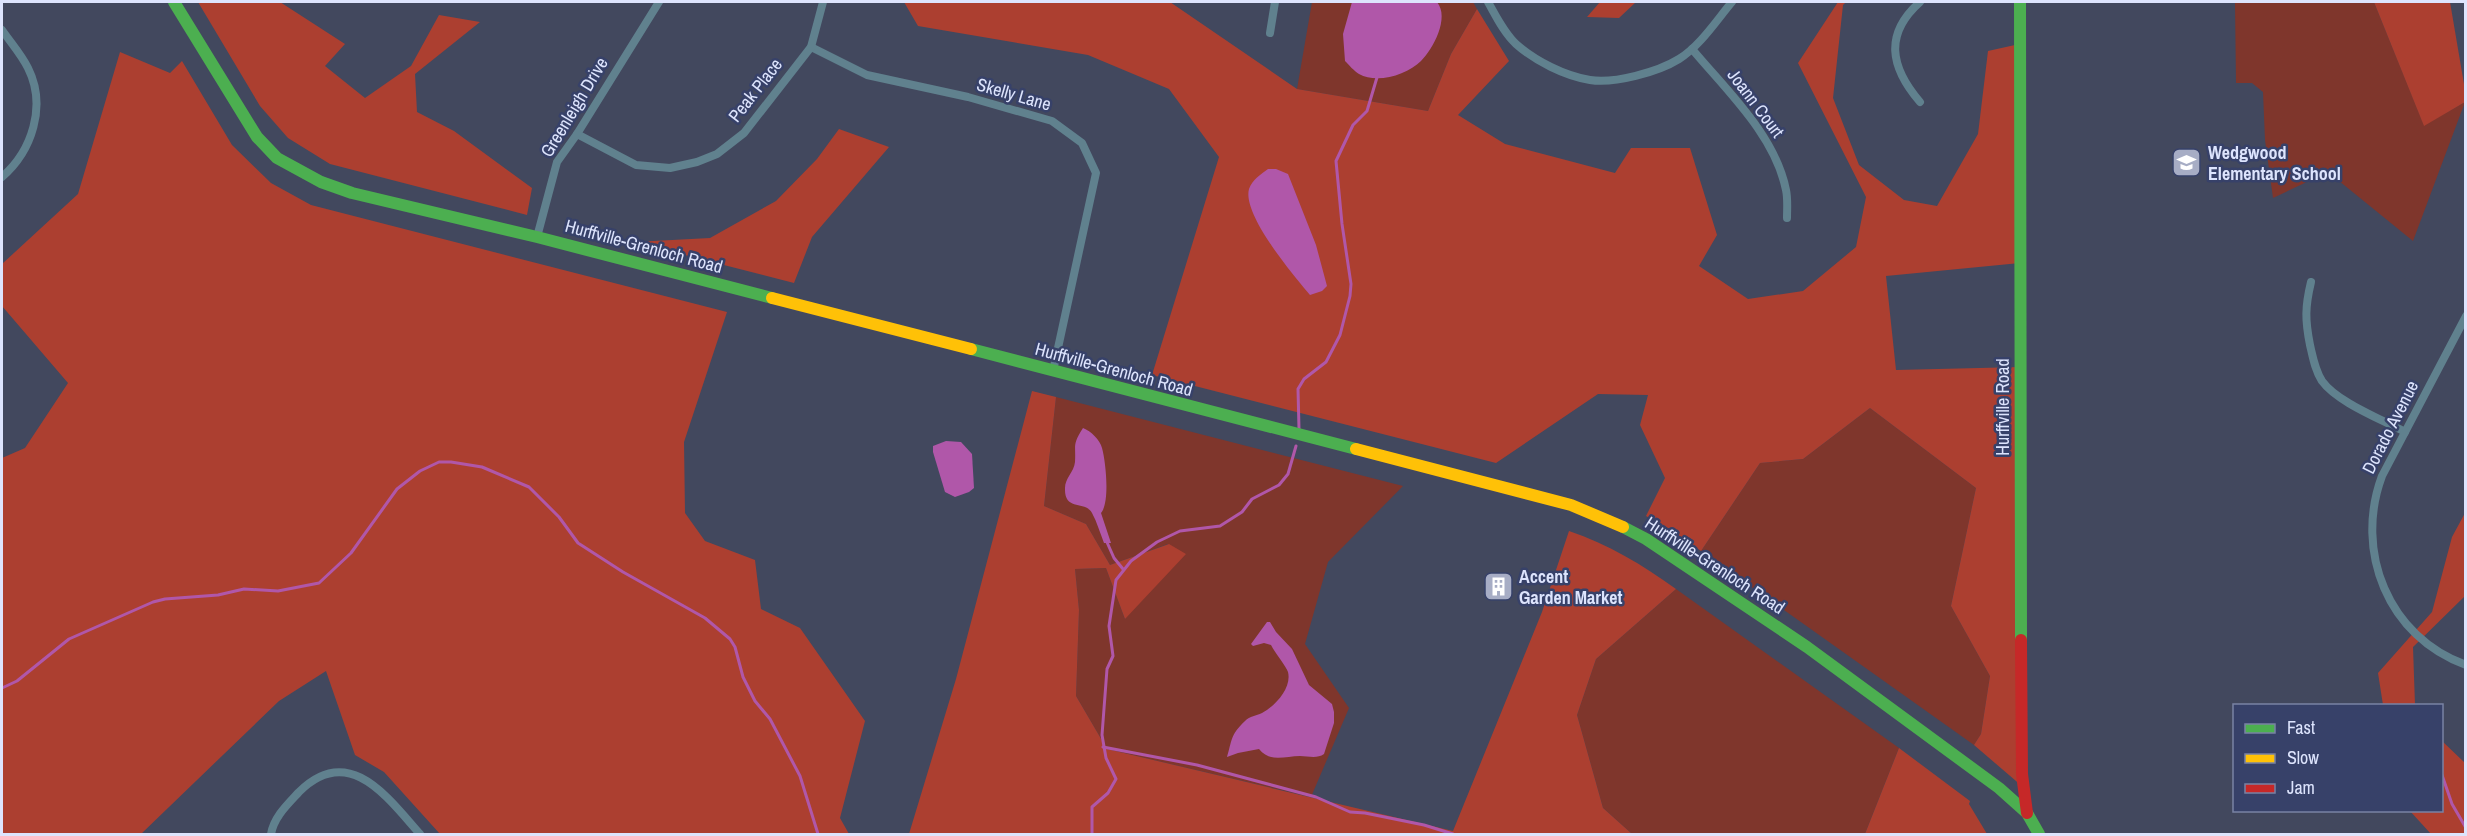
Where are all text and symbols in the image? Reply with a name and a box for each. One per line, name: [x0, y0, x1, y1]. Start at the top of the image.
street label: Greenleigh Drive: [534, 52, 614, 162]
street label: Peak Place: [722, 53, 788, 127]
street label: Joann Court: [1722, 63, 1790, 143]
street label: Skelly Lane: [974, 71, 1054, 117]
place label: Wedgwood Elementary School: [2208, 140, 2341, 186]
school or university icon: Wedgwood Elementary School: [2171, 146, 2203, 178]
street label: Hurffville-Grenloch Road: [562, 213, 726, 279]
street label: Hurffville-Grenloch Road: [1032, 336, 1196, 402]
street label: Hurffville Road: [1990, 358, 2015, 456]
street label: Dorado Avenue: [2356, 376, 2424, 478]
street label: Hurffville-Grenloch Road: [1640, 510, 1790, 620]
place label: Accent Garden Market: [1519, 564, 1622, 610]
building icon: Accent Garden Market: [1482, 570, 1514, 602]
legend: [2233, 704, 2443, 812]
text: Fast: [2287, 715, 2315, 740]
text: Slow: [2287, 745, 2319, 770]
text: Jam: [2287, 775, 2315, 800]

